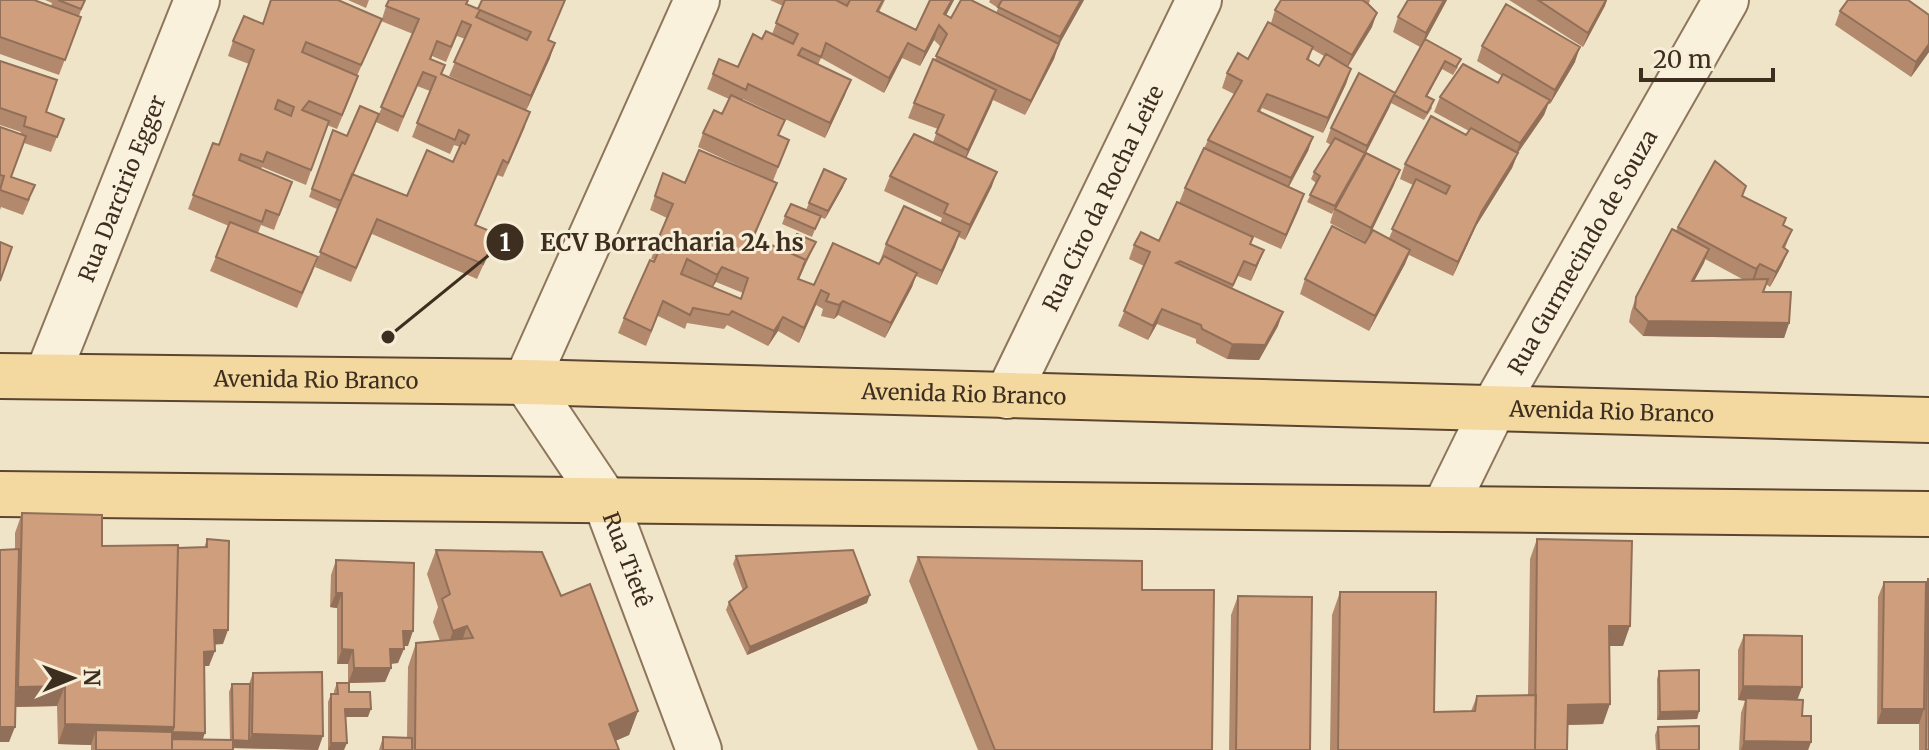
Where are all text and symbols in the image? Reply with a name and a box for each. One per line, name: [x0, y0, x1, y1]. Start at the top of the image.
scale bar: [1641, 32, 1773, 82]
text: 20 m: [1653, 44, 1712, 75]
street label: Rua Ciro da Rocha Leite: [1036, 80, 1170, 316]
street label: Rua Darcirio Egger: [72, 91, 172, 286]
street label: Rua Gurmecindo de Souza: [1502, 124, 1663, 380]
callout: ECV Borracharia 24 hs: [485, 218, 820, 266]
text: 1: [499, 227, 511, 258]
text: ECV Borracharia 24 hs: [540, 227, 804, 258]
street label: Avenida Rio Branco: [212, 364, 419, 395]
street label: Avenida Rio Branco: [860, 377, 1067, 411]
street label: Avenida Rio Branco: [1508, 395, 1714, 428]
street label: Rua Tietê: [597, 508, 658, 611]
north arrow: [32, 638, 112, 718]
text: N: [78, 669, 106, 687]

